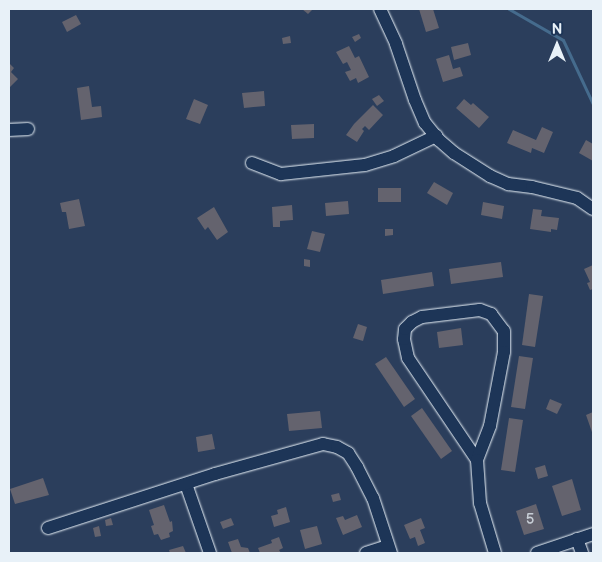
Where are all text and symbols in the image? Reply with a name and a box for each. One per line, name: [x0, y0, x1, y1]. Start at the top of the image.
north arrow: [532, 20, 582, 70]
text: N: [552, 21, 562, 38]
house number: 5: [526, 511, 534, 529]

